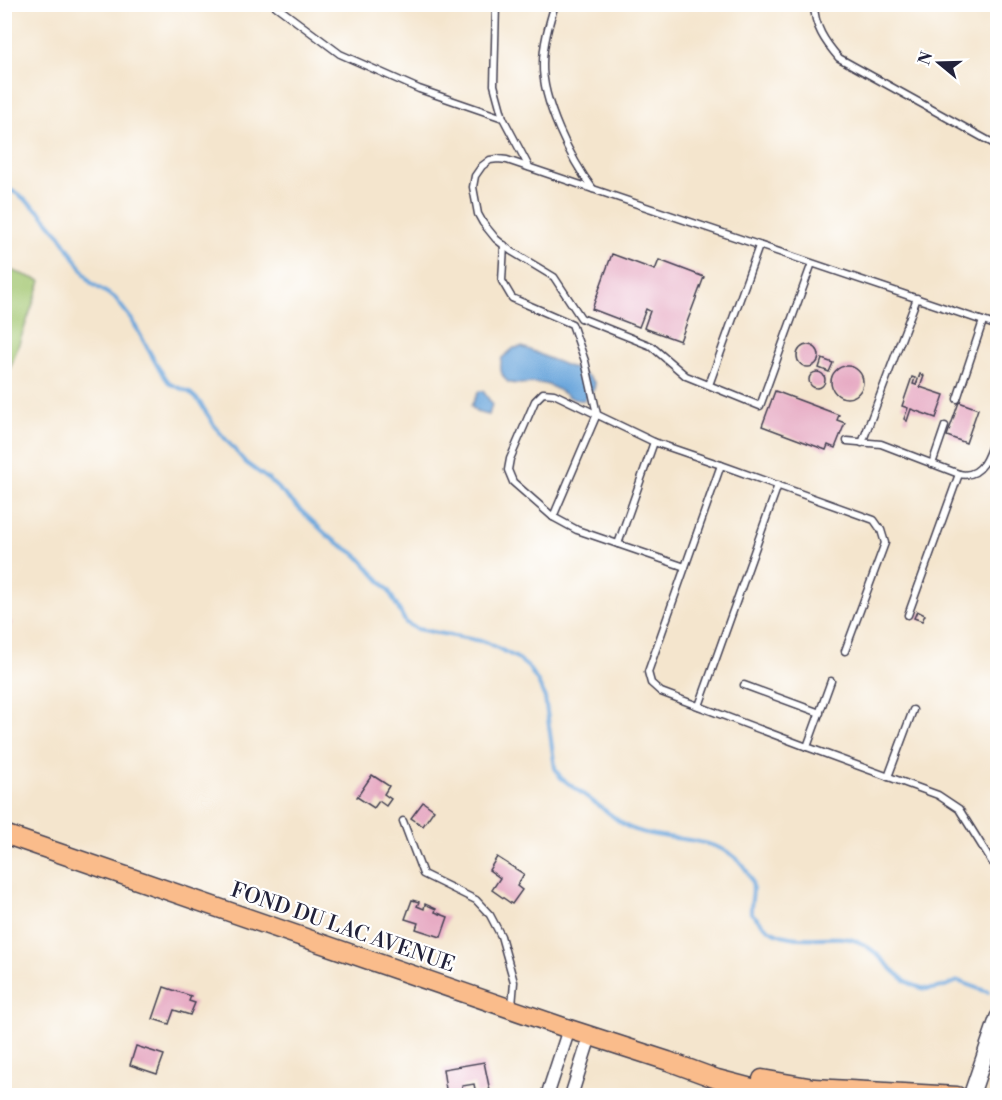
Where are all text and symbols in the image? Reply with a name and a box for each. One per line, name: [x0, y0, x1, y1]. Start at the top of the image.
north arrow: [909, 33, 969, 93]
text: N: [914, 49, 937, 68]
street label: FOND DU LAC AVENUE: [227, 877, 458, 979]

